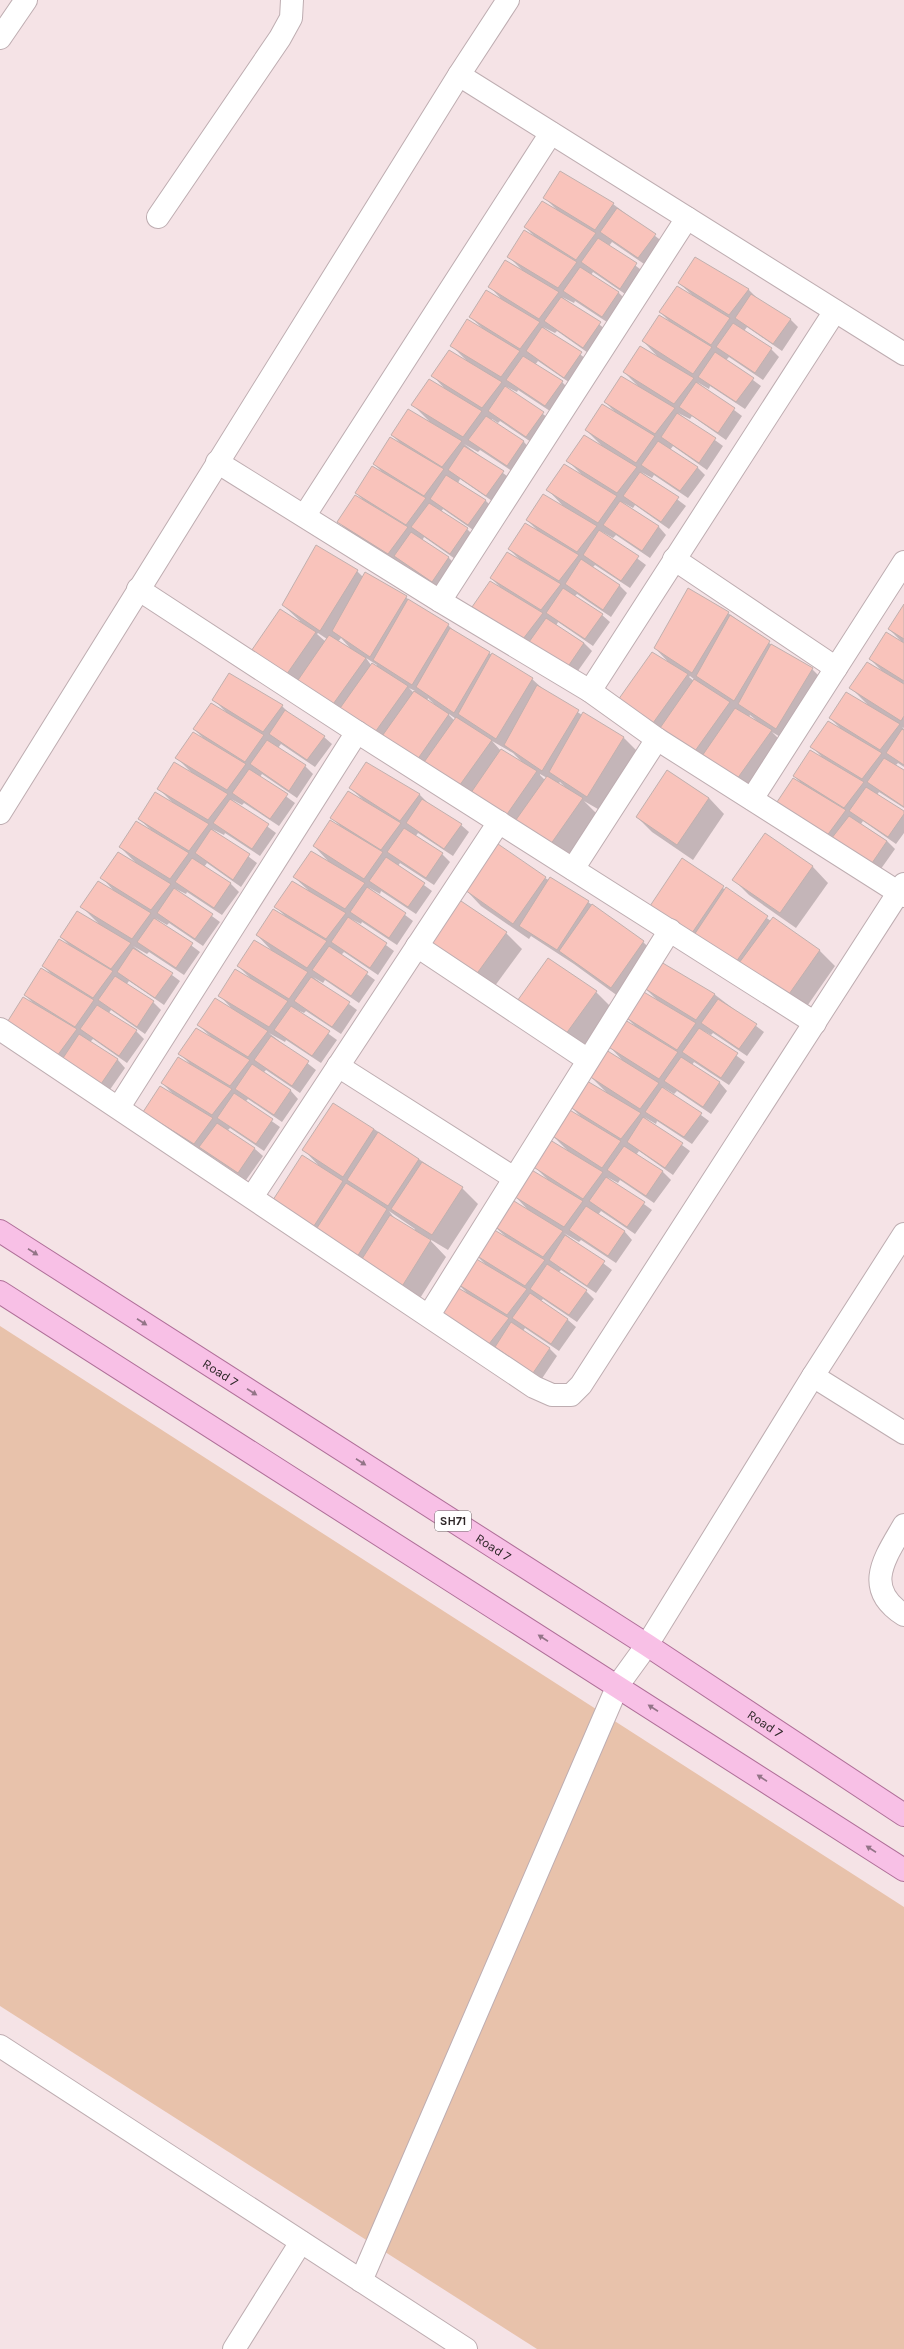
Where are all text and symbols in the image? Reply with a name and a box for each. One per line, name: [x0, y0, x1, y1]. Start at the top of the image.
one-way arrow: [28, 1248, 38, 1256]
one-way arrow: [137, 1318, 147, 1326]
street label: Road 7: [200, 1356, 241, 1390]
one-way arrow: [247, 1388, 257, 1396]
one-way arrow: [356, 1458, 367, 1466]
road number: SH71: [435, 1511, 471, 1531]
street label: Road 7: [473, 1530, 514, 1564]
one-way arrow: [538, 1634, 548, 1642]
one-way arrow: [648, 1704, 658, 1712]
street label: Road 7: [745, 1707, 786, 1741]
one-way arrow: [756, 1775, 768, 1782]
one-way arrow: [866, 1845, 876, 1853]

